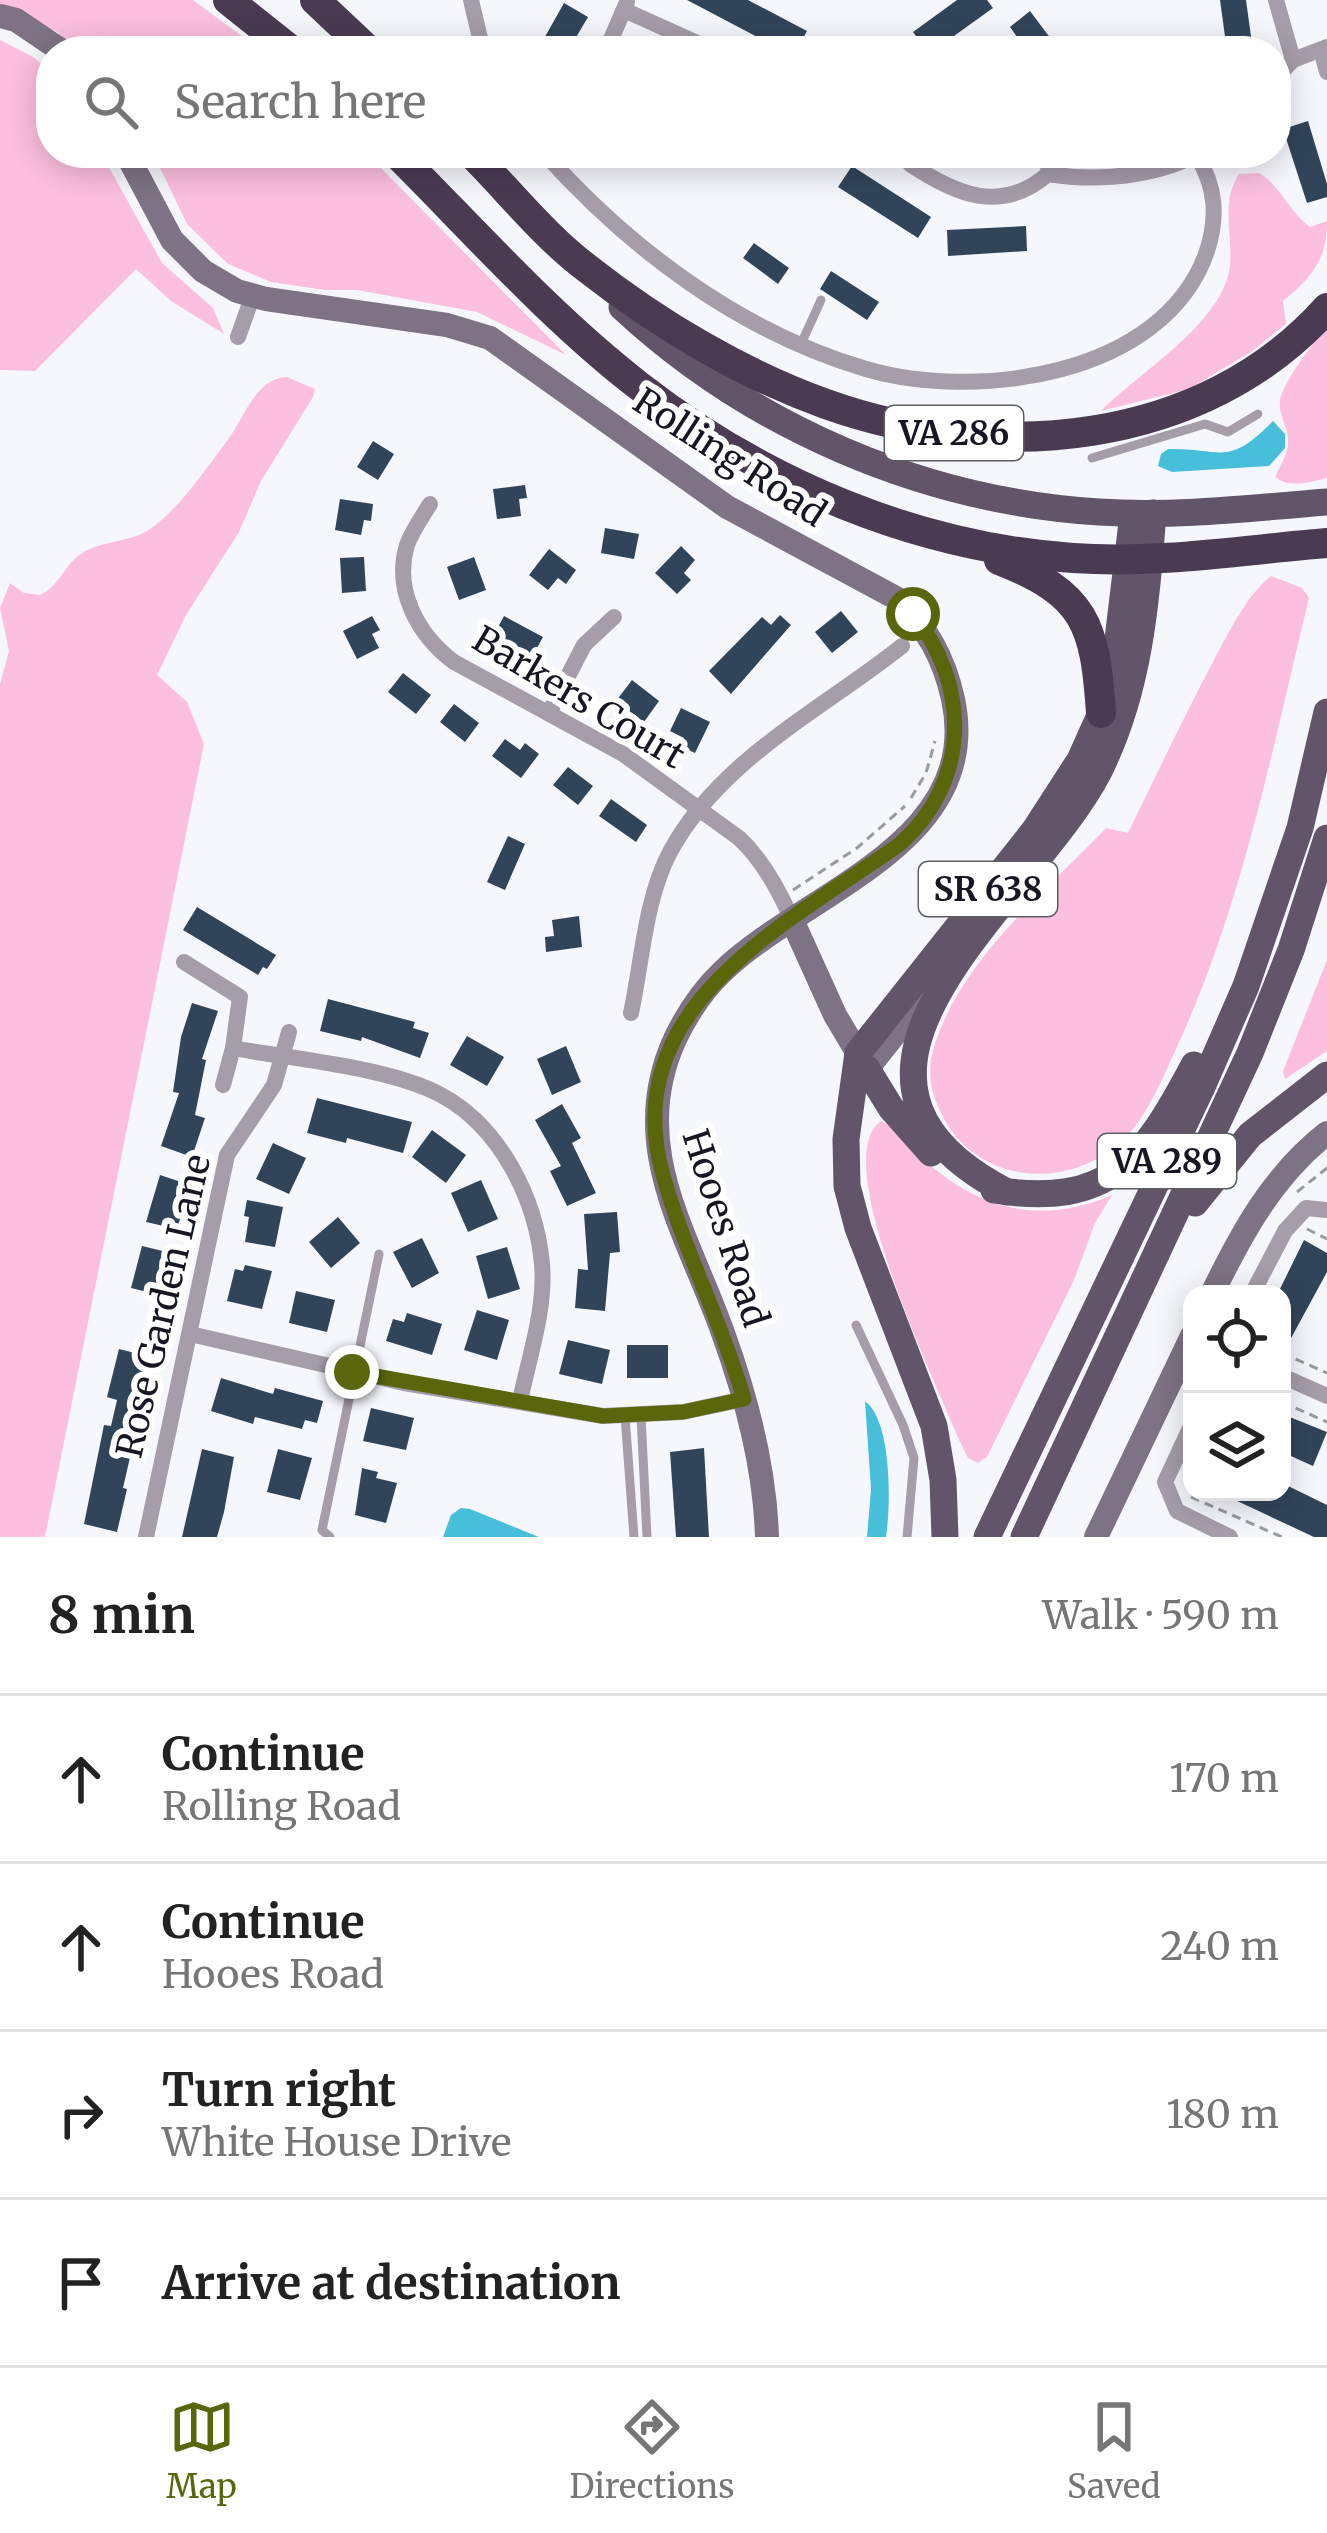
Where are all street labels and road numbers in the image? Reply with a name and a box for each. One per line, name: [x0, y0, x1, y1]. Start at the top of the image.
street label: Rolling Road: [625, 378, 834, 536]
road number: VA 286: [885, 406, 1023, 460]
street label: Barkers Court: [465, 617, 693, 778]
road number: SR 638: [919, 862, 1057, 916]
street label: Hooes Road: [672, 1124, 779, 1333]
road number: VA 289: [1098, 1134, 1236, 1188]
street label: Rose Garden Lane: [107, 1150, 220, 1462]

